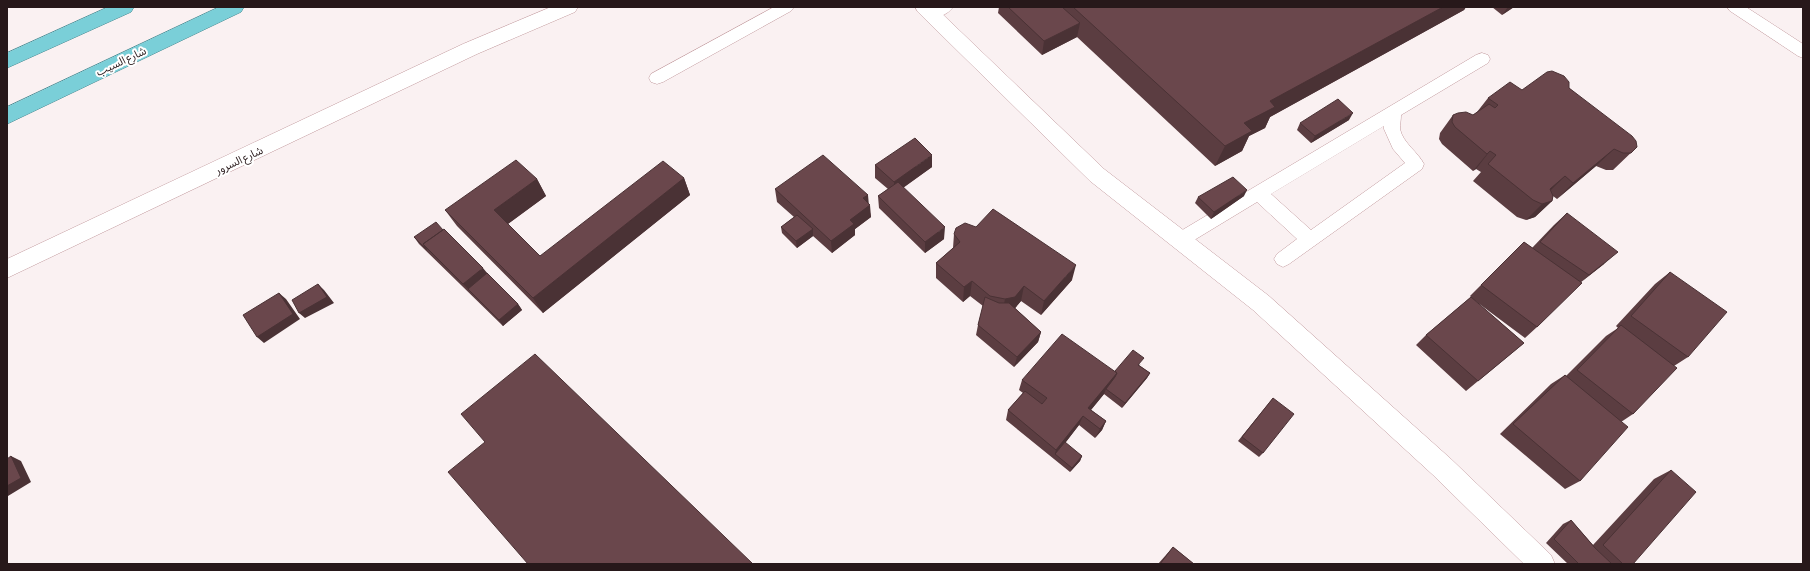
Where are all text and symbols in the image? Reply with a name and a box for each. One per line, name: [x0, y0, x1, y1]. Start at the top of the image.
street label: شارع السيب: [94, 44, 149, 80]
street label: شارع السرور: [212, 144, 266, 178]

